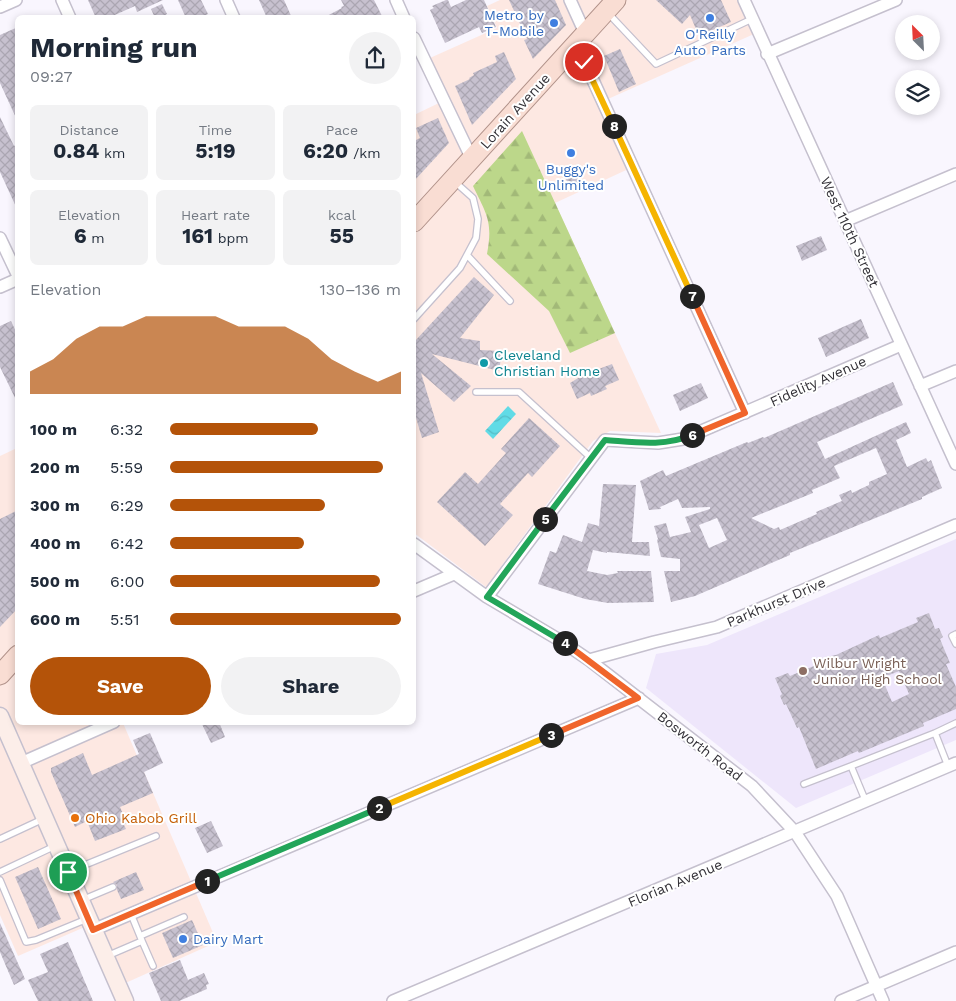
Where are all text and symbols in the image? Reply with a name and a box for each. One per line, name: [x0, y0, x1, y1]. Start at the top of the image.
place label: Metro by T-Mobile: [484, 7, 545, 39]
marker: O'Reilly Auto Parts: [704, 12, 716, 24]
north arrow: [895, 15, 940, 60]
map controls: [895, 15, 940, 115]
marker: Metro by T-Mobile: [548, 17, 560, 29]
place label: O'Reilly Auto Parts: [674, 26, 746, 58]
text: Morning run: [30, 31, 198, 64]
button: share: [349, 32, 401, 84]
pin: [563, 41, 605, 83]
icon: check: [570, 48, 598, 76]
text: 09:27: [30, 67, 73, 86]
street label: Lorain Avenue: [477, 70, 553, 152]
button: layers: [895, 70, 940, 115]
pin: 8: [602, 114, 626, 138]
text: 8: [610, 118, 619, 134]
text: Distance: [59, 122, 119, 138]
text: Time: [199, 122, 232, 138]
text: Pace: [326, 122, 358, 138]
text: 0.84: [53, 138, 99, 163]
text: 5:19: [195, 138, 236, 163]
text: 6:20: [303, 138, 348, 163]
text: km: [99, 145, 125, 161]
text: /km: [348, 145, 381, 161]
marker: Buggy's Unlimited: [565, 147, 577, 159]
place label: Buggy's Unlimited: [538, 161, 604, 193]
street label: West 110th Street: [817, 174, 883, 290]
text: Elevation: [58, 207, 120, 223]
text: Heart rate: [181, 207, 250, 223]
text: kcal: [328, 207, 356, 223]
text: 6: [74, 223, 87, 248]
text: 161: [182, 223, 213, 248]
text: 55: [330, 223, 354, 248]
text: m: [87, 230, 105, 246]
text: bpm: [213, 230, 249, 246]
text: Elevation: [30, 280, 101, 299]
text: 130–136 m: [320, 280, 401, 299]
pin: 7: [680, 284, 704, 308]
text: 7: [688, 288, 697, 304]
place label: Cleveland Christian Home: [494, 347, 600, 379]
street label: Fidelity Avenue: [767, 353, 869, 409]
marker: Cleveland Christian Home: [478, 357, 490, 369]
text: 100 m: [30, 420, 77, 439]
text: 6:32: [110, 420, 143, 439]
pin: 6: [680, 422, 704, 448]
text: 6: [688, 427, 697, 443]
text: 200 m: [30, 458, 80, 477]
text: 5:59: [110, 458, 143, 477]
text: 300 m: [30, 496, 80, 515]
text: 6:29: [110, 496, 144, 515]
pin: 5: [532, 506, 558, 532]
text: 5: [541, 511, 550, 527]
text: 400 m: [30, 534, 81, 553]
text: 6:42: [110, 534, 144, 553]
text: 500 m: [30, 572, 80, 591]
text: 6:00: [110, 572, 144, 591]
street label: Parkhurst Drive: [724, 574, 828, 630]
text: 600 m: [30, 610, 80, 629]
text: 5:51: [110, 610, 140, 629]
pin: 4: [552, 630, 578, 656]
text: 4: [561, 635, 570, 651]
place label: Wilbur Wright Junior High School: [813, 655, 943, 687]
button: Save: [30, 657, 211, 715]
button: Share: [221, 657, 401, 715]
marker: Wilbur Wright Junior High School: [797, 665, 809, 677]
street label: Bosworth Road: [654, 708, 746, 784]
pin: 3: [538, 722, 564, 748]
text: 3: [547, 727, 556, 743]
pin: 2: [366, 796, 392, 820]
text: 2: [375, 800, 384, 816]
place label: Ohio Kabob Grill: [85, 810, 197, 826]
marker: Ohio Kabob Grill: [69, 812, 81, 824]
pin: [47, 851, 89, 893]
street label: Florian Avenue: [625, 856, 725, 910]
icon: arrive: [54, 858, 82, 886]
pin: 1: [194, 868, 220, 894]
text: 1: [204, 873, 211, 889]
place label: Dairy Mart: [193, 931, 263, 947]
marker: Dairy Mart: [177, 933, 189, 945]

